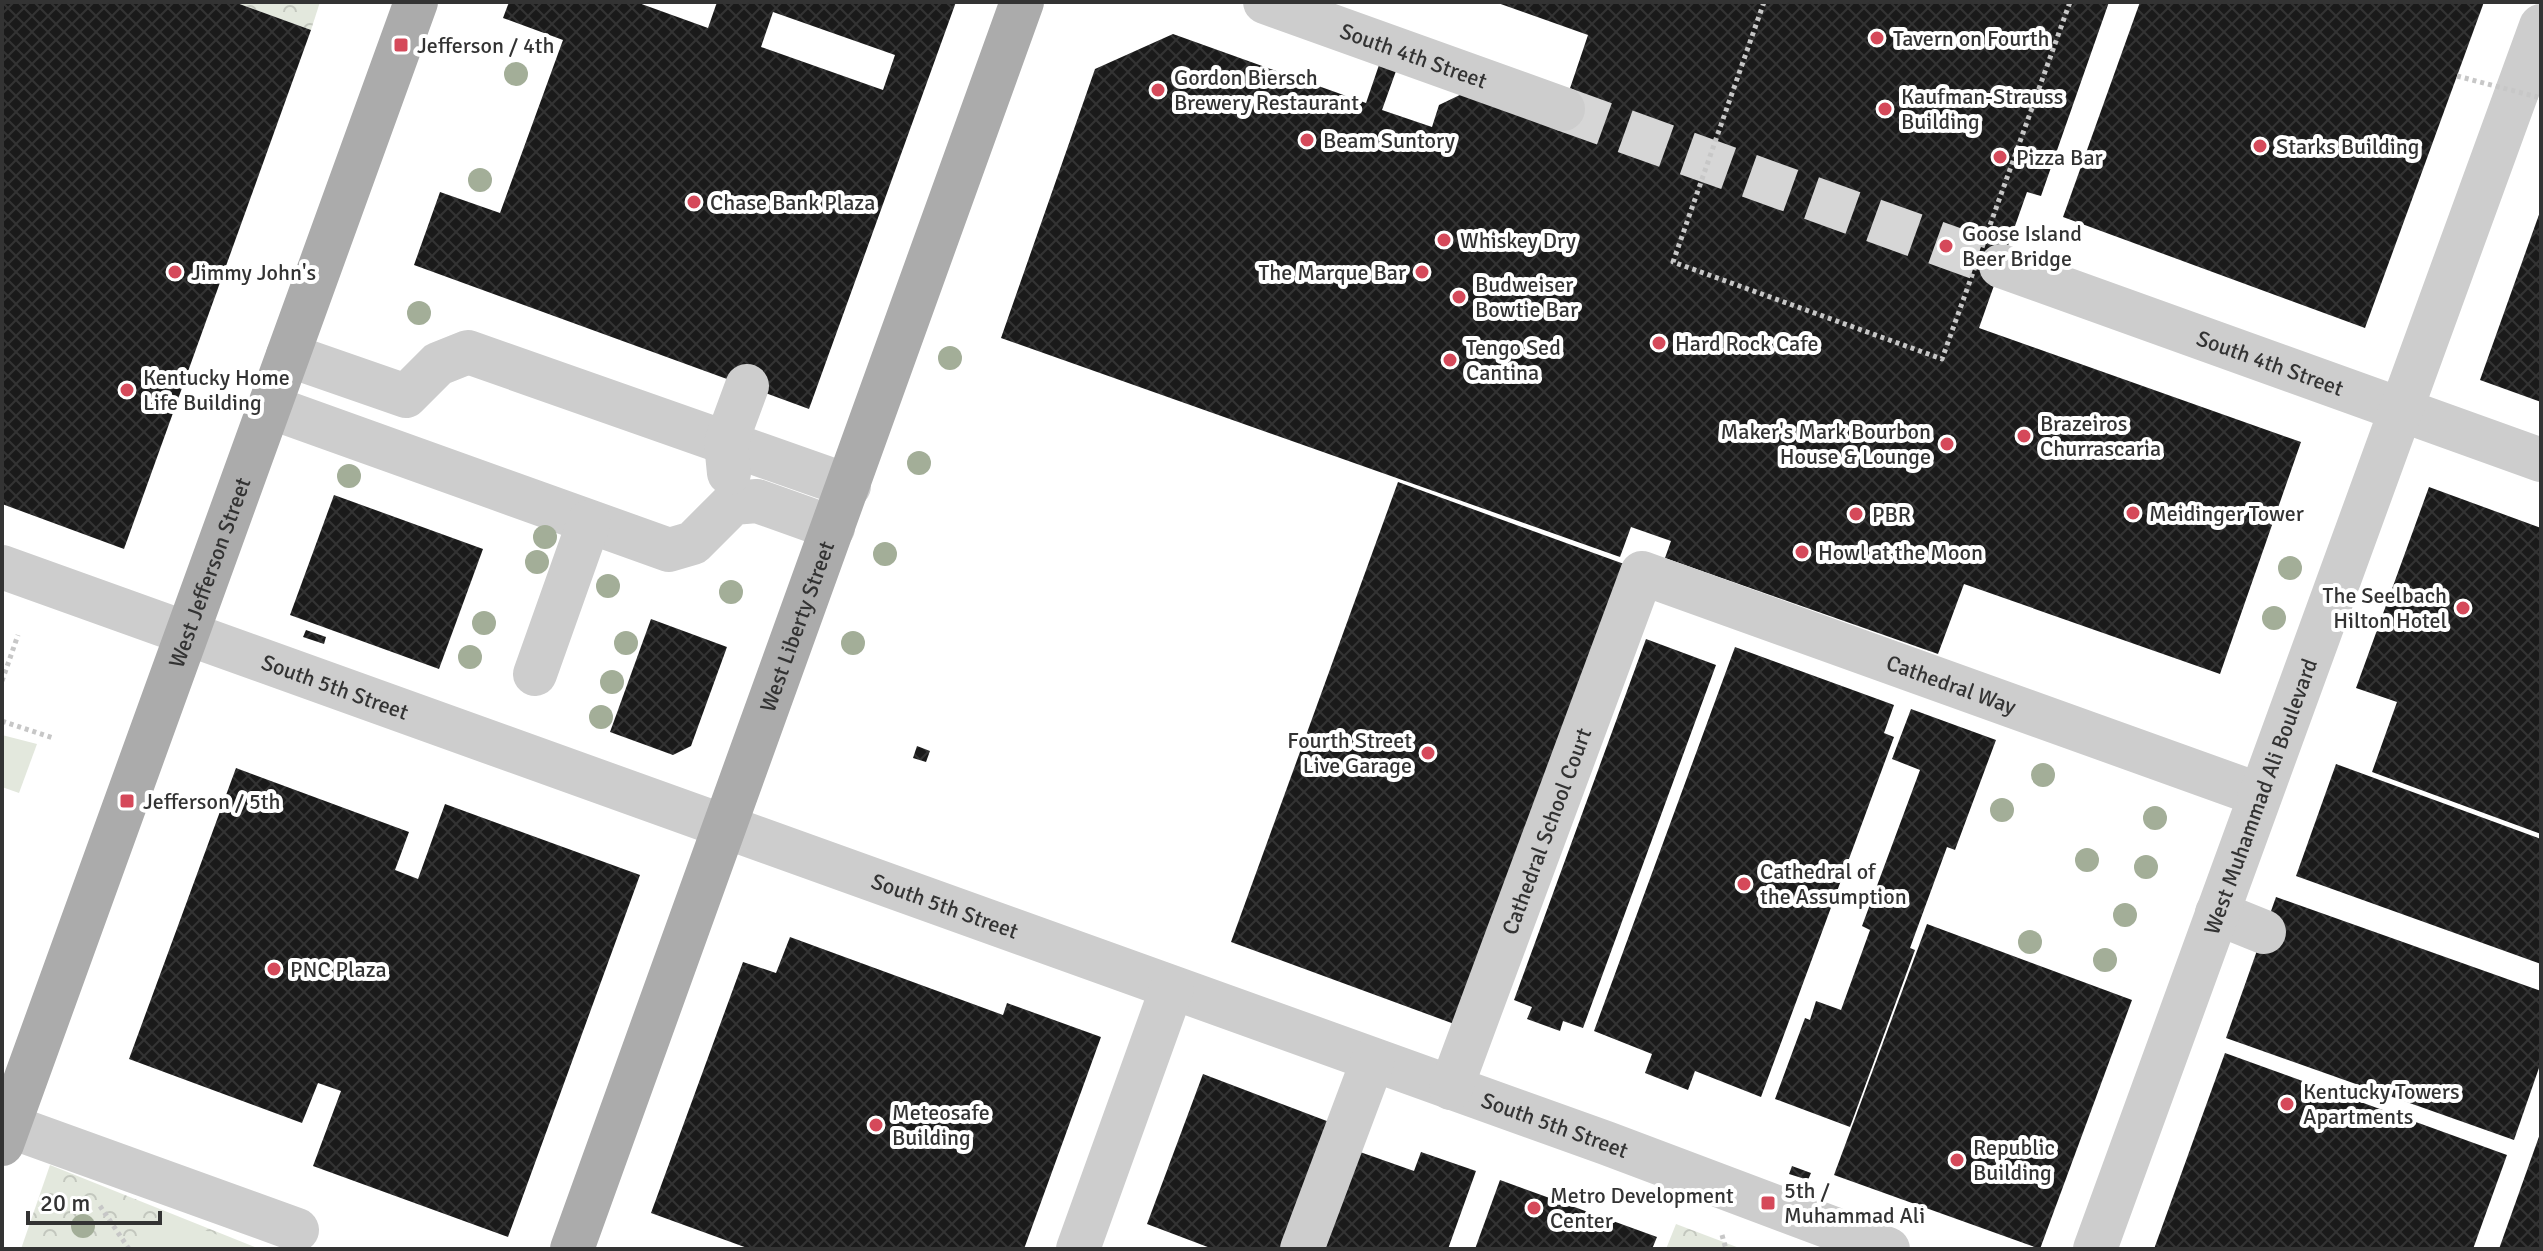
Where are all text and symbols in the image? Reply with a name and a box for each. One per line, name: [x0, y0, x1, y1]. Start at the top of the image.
street label: South 4th Street: [1337, 17, 1491, 94]
place label: Tavern on Fourth: [1893, 25, 2050, 52]
marker: Tavern on Fourth: [1868, 29, 1886, 47]
place label: Jefferson / 4th: [417, 32, 554, 59]
marker: Jefferson / 4th: [392, 36, 410, 54]
place label: Gordon Biersch Brewery Restaurant: [1174, 64, 1359, 116]
marker: Gordon Biersch Brewery Restaurant: [1149, 81, 1167, 99]
place label: Kaufman-Strauss Building: [1901, 83, 2063, 135]
marker: Kaufman-Strauss Building: [1876, 100, 1894, 118]
place label: Beam Suntory: [1323, 127, 1456, 154]
marker: Beam Suntory: [1298, 131, 1316, 149]
place label: Starks Building: [2276, 133, 2419, 160]
marker: Starks Building: [2251, 137, 2269, 155]
place label: Pizza Bar: [2016, 144, 2103, 171]
marker: Pizza Bar: [1991, 148, 2009, 166]
place label: Chase Bank Plaza: [710, 189, 875, 216]
marker: Chase Bank Plaza: [685, 193, 703, 211]
place label: Goose Island Beer Bridge: [1962, 220, 2082, 272]
place label: Whiskey Dry: [1460, 227, 1577, 254]
marker: Whiskey Dry: [1435, 231, 1453, 249]
marker: Goose Island Beer Bridge: [1937, 237, 1955, 255]
place label: Jimmy John's: [191, 259, 316, 286]
place label: The Marque Bar: [1259, 259, 1406, 286]
marker: Jimmy John's: [166, 263, 184, 281]
marker: The Marque Bar: [1413, 263, 1431, 281]
place label: Budweiser Bowtie Bar: [1475, 271, 1578, 323]
marker: Budweiser Bowtie Bar: [1450, 288, 1468, 306]
street label: South 4th Street: [2193, 324, 2347, 402]
place label: Hard Rock Cafe: [1675, 330, 1818, 357]
place label: Tengo Sed Cantina: [1466, 334, 1561, 386]
marker: Hard Rock Cafe: [1650, 334, 1668, 352]
marker: Tengo Sed Cantina: [1441, 351, 1459, 369]
place label: Kentucky Home Life Building: [143, 364, 290, 416]
marker: Kentucky Home Life Building: [118, 381, 136, 399]
place label: Brazeiros Churrascaria: [2040, 410, 2161, 462]
place label: Maker's Mark Bourbon House & Lounge: [1721, 418, 1931, 470]
marker: Brazeiros Churrascaria: [2015, 427, 2033, 445]
marker: Maker's Mark Bourbon House & Lounge: [1938, 435, 1956, 453]
street label: West Jefferson Street: [162, 473, 256, 671]
place label: Meidinger Tower: [2149, 500, 2304, 527]
place label: PBR: [1872, 501, 1911, 528]
marker: Meidinger Tower: [2124, 504, 2142, 522]
marker: PBR: [1847, 505, 1865, 523]
street label: West Liberty Street: [754, 537, 840, 715]
place label: Howl at the Moon: [1818, 539, 1983, 566]
marker: Howl at the Moon: [1793, 543, 1811, 561]
place label: The Seelbach Hilton Hotel: [2323, 582, 2447, 634]
marker: The Seelbach Hilton Hotel: [2454, 599, 2472, 617]
street label: South 5th Street: [258, 648, 413, 725]
street label: Cathedral Way: [1883, 648, 2021, 720]
street label: West Muhammad Ali Boulevard: [2197, 655, 2323, 938]
street label: Cathedral School Court: [1496, 724, 1597, 938]
place label: Fourth Street Live Garage: [1287, 727, 1412, 779]
marker: Fourth Street Live Garage: [1419, 744, 1437, 762]
place label: Jefferson / 5th: [143, 788, 280, 815]
marker: Jefferson / 5th: [118, 792, 136, 810]
place label: Cathedral of the Assumption: [1760, 858, 1907, 910]
street label: South 5th Street: [868, 867, 1022, 944]
marker: Cathedral of the Assumption: [1735, 875, 1753, 893]
place label: PNC Plaza: [290, 956, 387, 983]
marker: PNC Plaza: [265, 960, 283, 978]
place label: Kentucky Towers Apartments: [2303, 1078, 2460, 1130]
street label: South 5th Street: [1478, 1086, 1632, 1164]
marker: Kentucky Towers Apartments: [2278, 1095, 2296, 1113]
place label: Meteosafe Building: [892, 1099, 990, 1151]
marker: Meteosafe Building: [867, 1116, 885, 1134]
place label: Republic Building: [1973, 1134, 2055, 1186]
marker: Republic Building: [1948, 1151, 1966, 1169]
scale bar: [28, 1175, 160, 1225]
place label: 5th / Muhammad Ali: [1784, 1177, 1925, 1229]
place label: Metro Development Center: [1550, 1182, 1734, 1234]
text: 20 m: [40, 1188, 90, 1218]
marker: 5th / Muhammad Ali: [1759, 1194, 1777, 1212]
marker: Metro Development Center: [1525, 1199, 1543, 1217]

